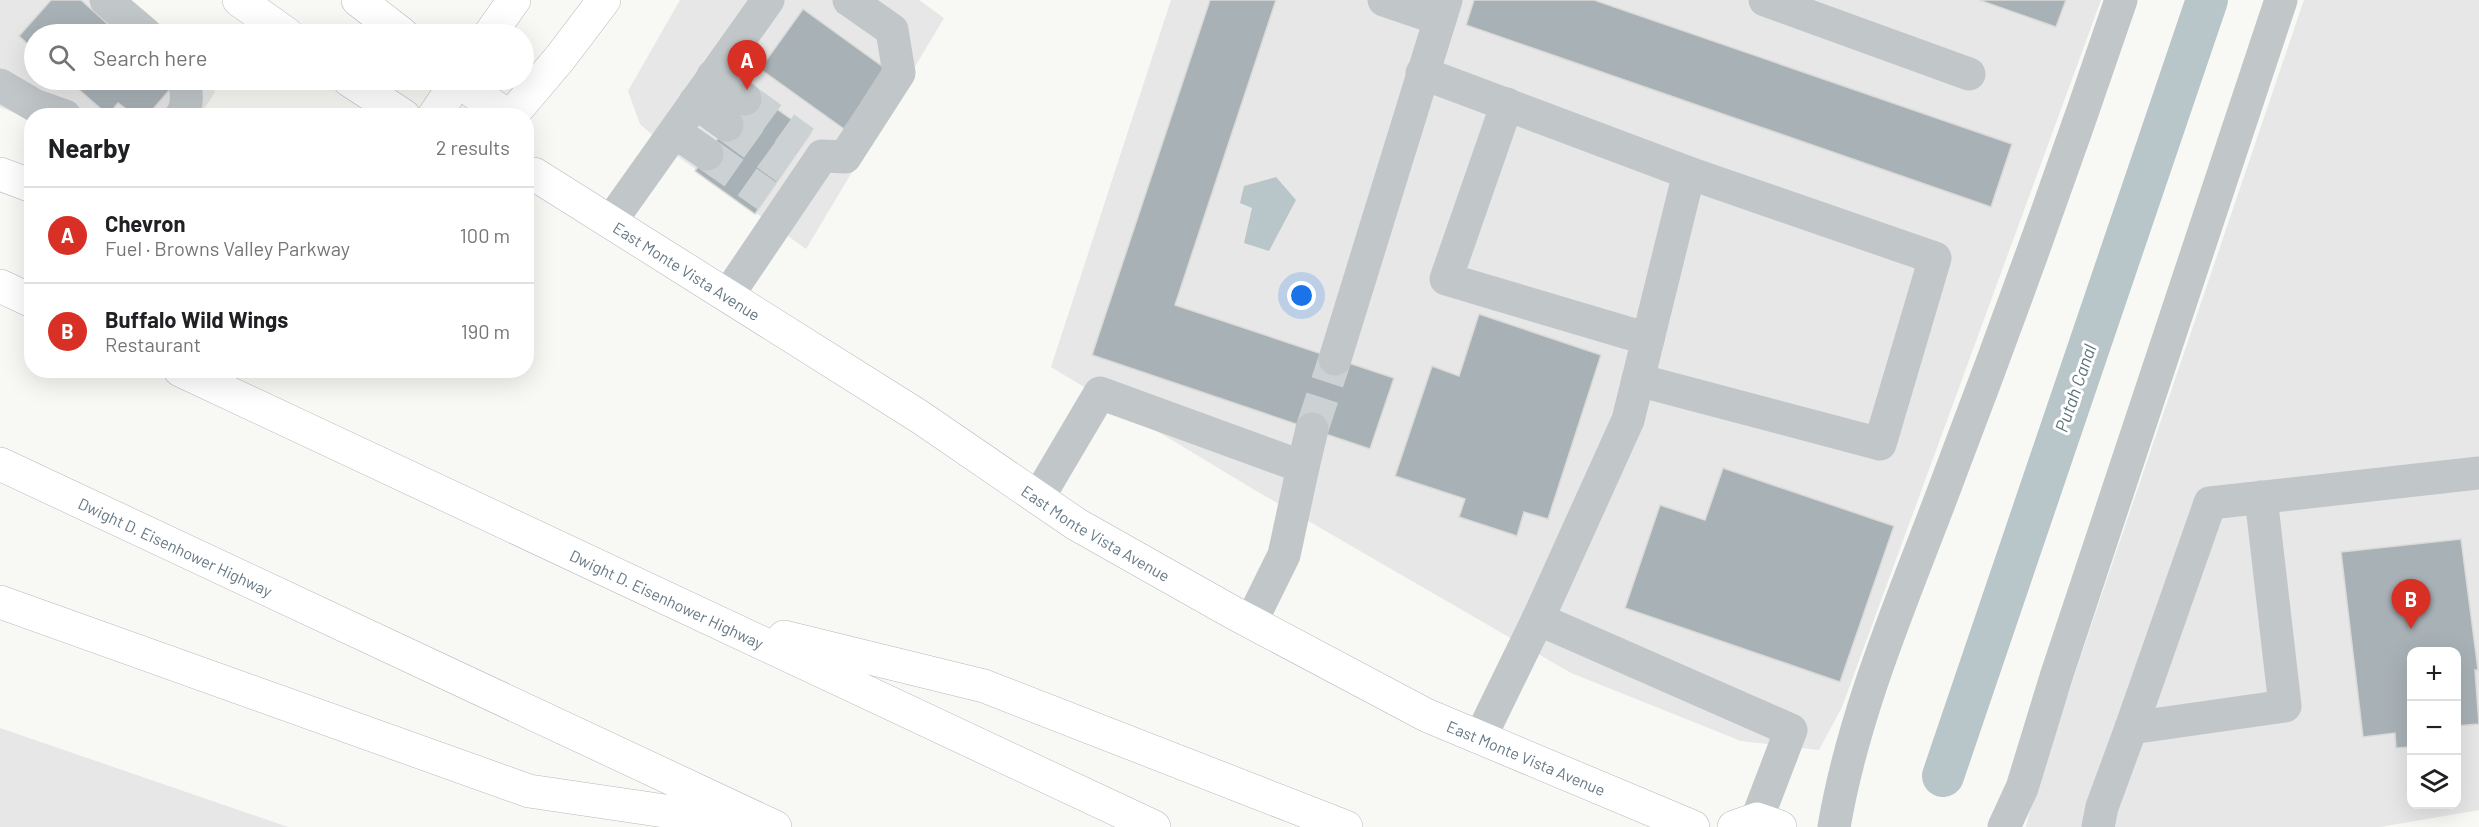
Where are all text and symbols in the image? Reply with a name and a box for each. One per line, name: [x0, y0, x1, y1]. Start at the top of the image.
search box: [24, 24, 534, 90]
pin: A: [728, 40, 766, 90]
icon: search: [45, 41, 78, 74]
text: Search here: [93, 44, 207, 70]
text: Nearby: [48, 132, 130, 163]
text: 2 results: [436, 135, 510, 159]
text: Chevron: [105, 210, 186, 236]
street label: East Monte Vista Avenue: [610, 217, 764, 324]
text: A: [61, 223, 74, 247]
text: 100 m: [460, 223, 510, 247]
text: Fuel · Browns Valley Parkway: [105, 236, 350, 260]
your location: [1287, 281, 1316, 310]
text: Buffalo Wild Wings: [105, 306, 288, 332]
text: B: [61, 319, 74, 343]
text: 190 m: [461, 319, 510, 343]
text: Restaurant: [105, 332, 201, 356]
water label: Putah Canal: [2050, 341, 2100, 435]
street label: East Monte Vista Avenue: [1018, 480, 1174, 585]
street label: Dwight D. Eisenhower Highway: [76, 493, 276, 600]
street label: Dwight D. Eisenhower Highway: [567, 545, 768, 652]
pin: B: [2392, 580, 2430, 629]
map controls: [2407, 647, 2461, 809]
button: +: [2407, 647, 2461, 701]
button: −: [2407, 701, 2461, 755]
street label: East Monte Vista Avenue: [1444, 715, 1608, 799]
button: layers: [2407, 755, 2461, 809]

